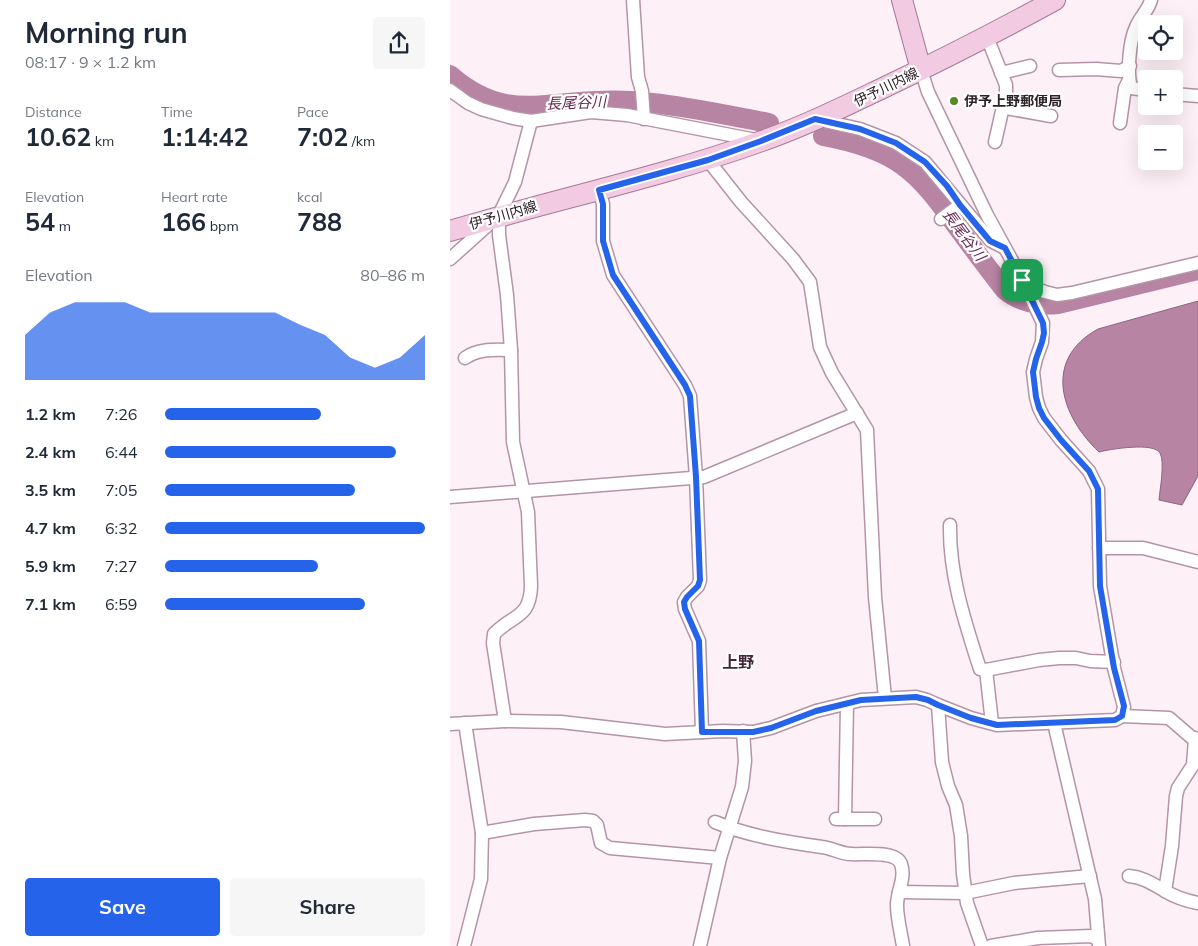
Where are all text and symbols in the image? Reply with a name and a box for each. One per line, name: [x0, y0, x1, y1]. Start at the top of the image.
text: Morning run: [25, 15, 188, 50]
map controls: [1138, 15, 1183, 170]
button: locate: [1138, 15, 1183, 60]
button: share: [373, 17, 425, 69]
text: 08:17 · 9 × 1.2 km: [25, 52, 156, 72]
street label: 伊予川内線: [851, 64, 921, 110]
button: +: [1138, 70, 1183, 115]
water label: 長尾谷川: [546, 92, 608, 113]
place label: 伊予上野郵便局: [964, 92, 1062, 110]
marker: 伊予上野郵便局: [948, 95, 960, 107]
text: Distance: [25, 103, 82, 121]
text: Time: [161, 103, 193, 121]
text: Pace: [297, 103, 329, 121]
text: 10.62: [25, 121, 91, 152]
text: 1:14:42: [161, 121, 248, 152]
text: 7:02: [297, 121, 348, 152]
button: −: [1138, 125, 1183, 170]
text: km: [91, 132, 114, 150]
text: /km: [348, 132, 375, 150]
text: Elevation: [25, 188, 84, 206]
text: Heart rate: [161, 188, 228, 206]
text: kcal: [297, 188, 323, 206]
street label: 伊予川内線: [467, 197, 539, 233]
water label: 長尾谷川: [939, 205, 991, 266]
text: 54: [25, 206, 55, 237]
text: 166: [161, 206, 206, 237]
text: 788: [297, 206, 342, 237]
text: m: [55, 217, 71, 235]
text: bpm: [206, 217, 239, 235]
pin: [1001, 259, 1043, 301]
text: Elevation: [25, 265, 93, 285]
text: 80–86 m: [360, 265, 425, 285]
icon: arrive: [1008, 266, 1036, 294]
text: 1.2 km: [25, 404, 76, 424]
text: 7:26: [105, 404, 137, 424]
text: 2.4 km: [25, 442, 76, 462]
text: 6:44: [105, 442, 137, 462]
text: 3.5 km: [25, 480, 76, 500]
text: 7:05: [105, 480, 137, 500]
text: 4.7 km: [25, 518, 76, 538]
text: 6:32: [105, 518, 137, 538]
text: 5.9 km: [25, 556, 76, 576]
text: 7:27: [105, 556, 137, 576]
text: 7.1 km: [25, 594, 76, 614]
text: 6:59: [105, 594, 137, 614]
district label: 上野: [722, 652, 754, 672]
button: Save: [25, 878, 220, 936]
button: Share: [230, 878, 425, 936]

